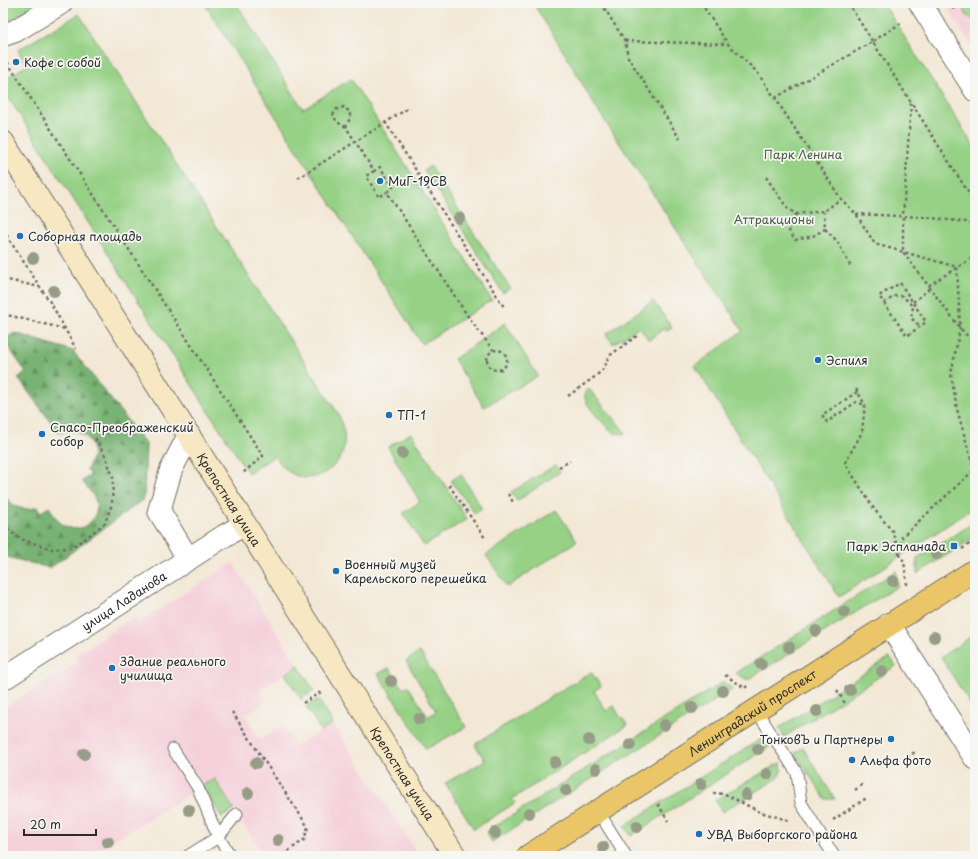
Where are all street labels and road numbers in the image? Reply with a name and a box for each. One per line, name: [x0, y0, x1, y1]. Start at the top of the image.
street label: Крепостная улица: [193, 449, 266, 550]
street label: улица Ладанова: [78, 566, 170, 635]
street label: Ленинградский проспект: [684, 665, 820, 760]
street label: Крепостная улица: [366, 723, 439, 824]

